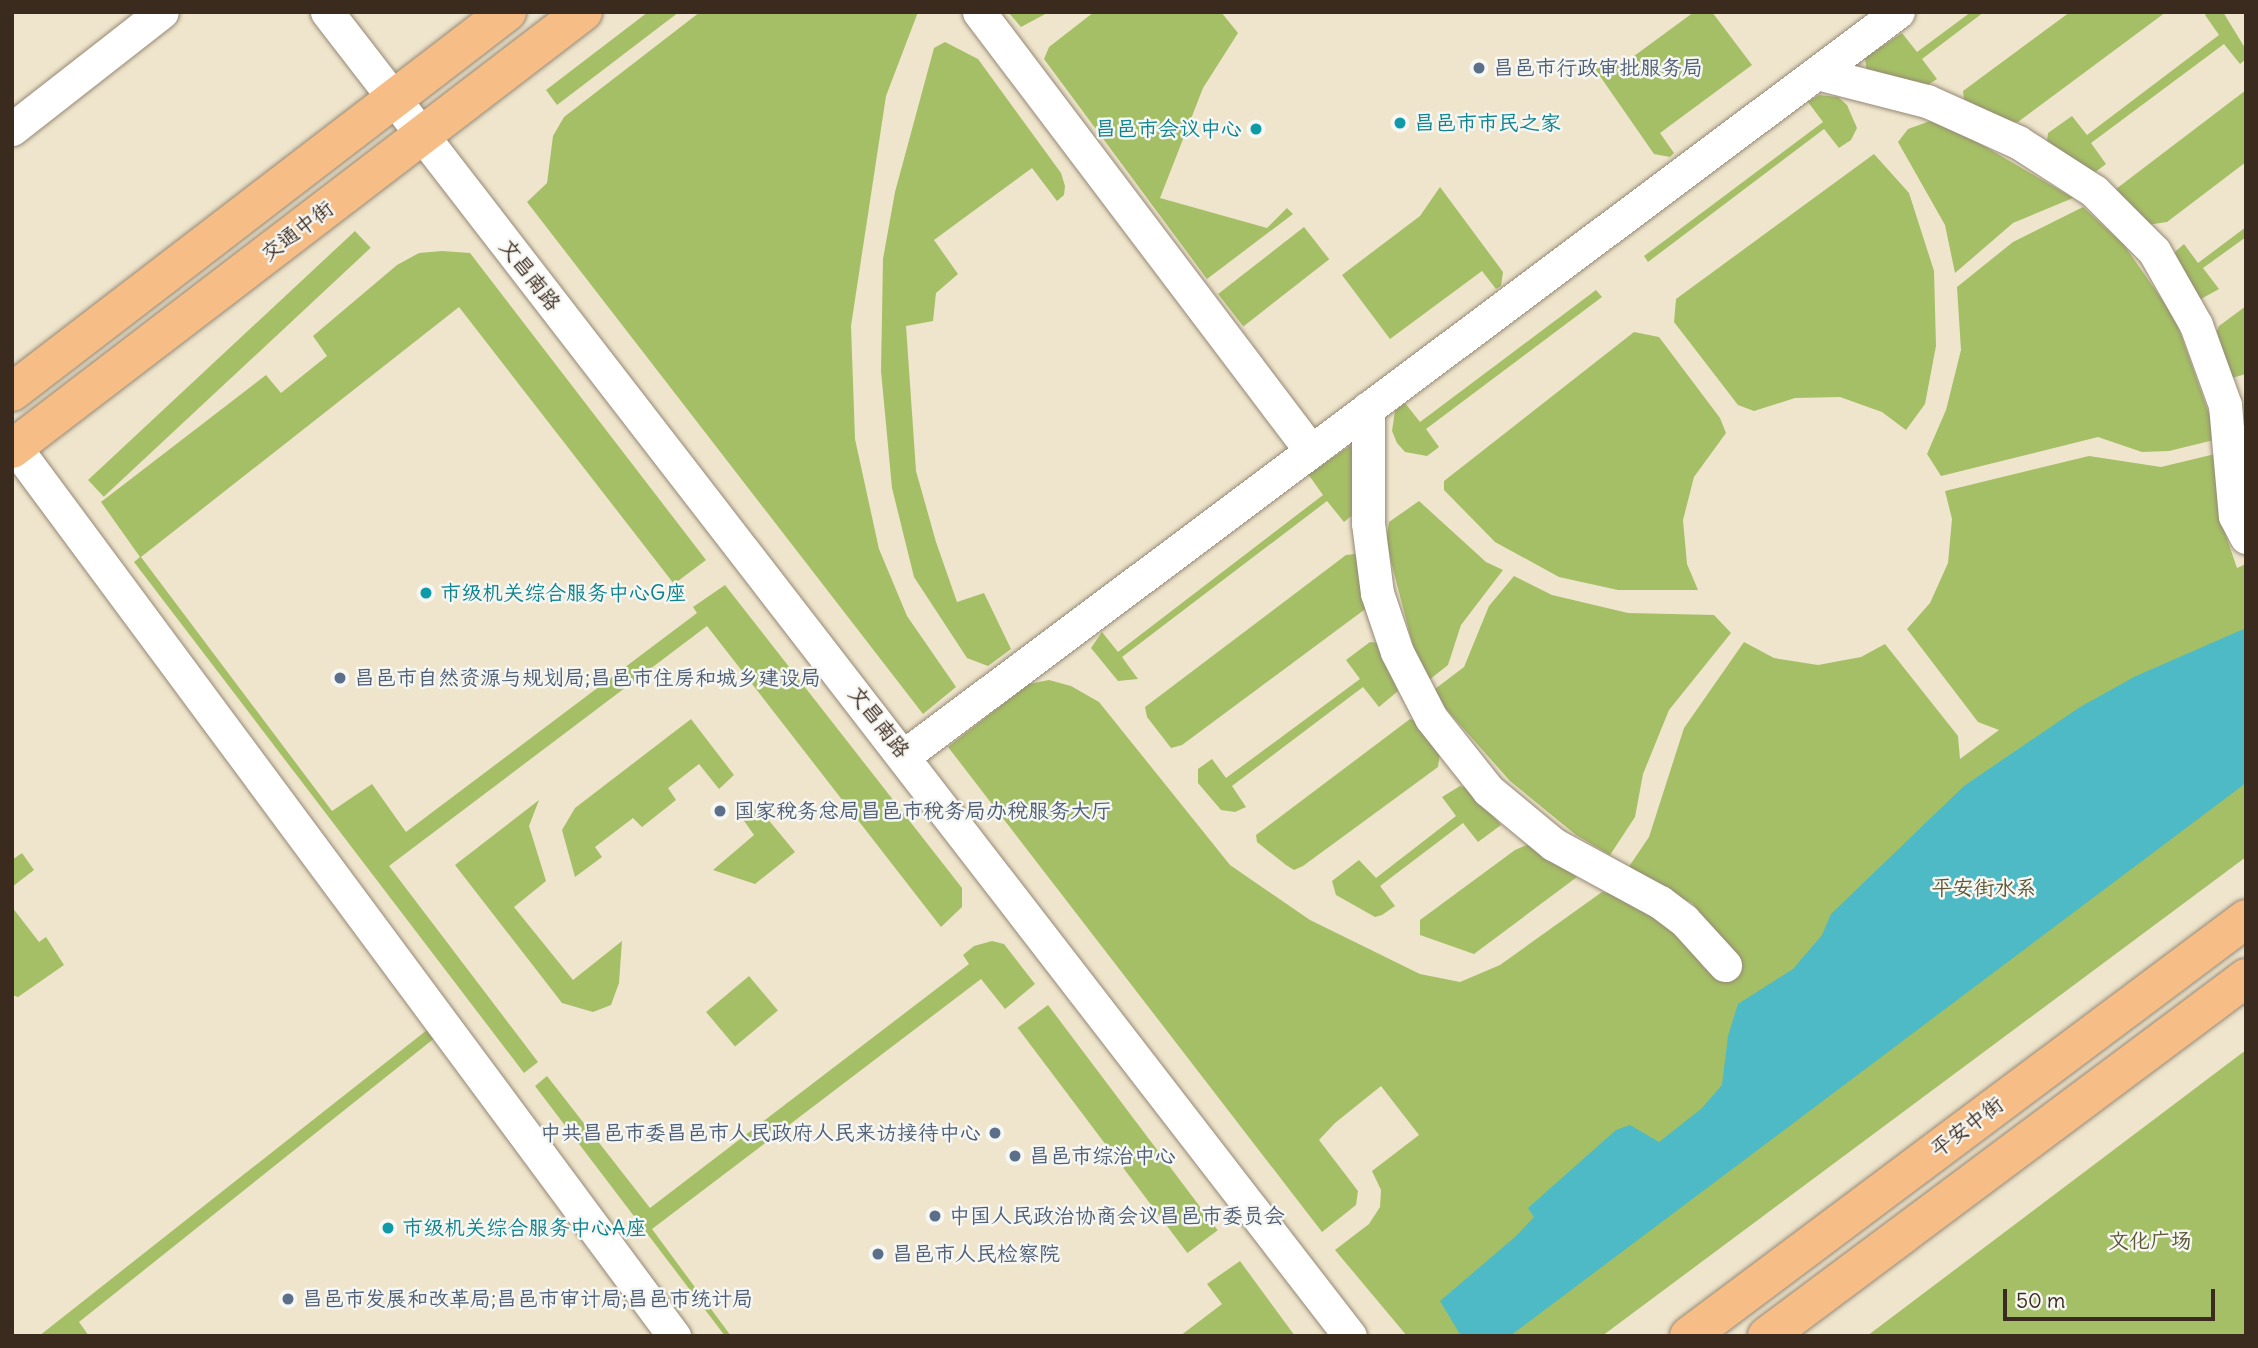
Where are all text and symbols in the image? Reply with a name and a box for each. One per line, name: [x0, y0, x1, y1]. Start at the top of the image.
place label: 昌邑市行政审批服务局: [1493, 55, 1703, 81]
marker: 昌邑市行政审批服务局: [1471, 60, 1487, 76]
place label: 昌邑市市民之家: [1414, 110, 1561, 136]
marker: 昌邑市市民之家: [1392, 115, 1408, 131]
place label: 昌邑市会议中心: [1095, 116, 1242, 142]
marker: 昌邑市会议中心: [1248, 121, 1264, 137]
street label: 交通中街: [256, 196, 338, 266]
street label: 文昌南路: [494, 234, 566, 316]
place label: 市级机关综合服务中心G座: [440, 580, 686, 606]
marker: 市级机关综合服务中心G座: [418, 585, 434, 601]
place label: 昌邑市自然资源与规划局;昌邑市住房和城乡建设局: [354, 665, 821, 691]
marker: 昌邑市自然资源与规划局;昌邑市住房和城乡建设局: [332, 670, 348, 686]
street label: 文昌南路: [843, 681, 915, 763]
place label: 国家税务总局昌邑市税务局办税服务大厅: [734, 798, 1112, 824]
marker: 国家税务总局昌邑市税务局办税服务大厅: [712, 803, 728, 819]
park label: 平安街水系: [1932, 875, 2036, 901]
street label: 平安中街: [1926, 1092, 2008, 1162]
place label: 中共昌邑市委昌邑市人民政府人民来访接待中心: [540, 1120, 981, 1146]
marker: 中共昌邑市委昌邑市人民政府人民来访接待中心: [987, 1125, 1003, 1141]
place label: 昌邑市综治中心: [1029, 1143, 1176, 1169]
marker: 昌邑市综治中心: [1007, 1148, 1023, 1164]
place label: 中国人民政治协商会议昌邑市委员会: [949, 1203, 1285, 1229]
marker: 中国人民政治协商会议昌邑市委员会: [927, 1208, 943, 1224]
place label: 市级机关综合服务中心A座: [402, 1215, 646, 1241]
marker: 市级机关综合服务中心A座: [380, 1220, 396, 1236]
park label: 文化广场: [2108, 1228, 2192, 1254]
place label: 昌邑市人民检察院: [892, 1241, 1060, 1267]
marker: 昌邑市人民检察院: [870, 1246, 886, 1262]
scale bar: [2006, 1274, 2218, 1318]
place label: 昌邑市发展和改革局;昌邑市审计局;昌邑市统计局: [302, 1286, 753, 1312]
text: 50 m: [2016, 1287, 2065, 1314]
marker: 昌邑市发展和改革局;昌邑市审计局;昌邑市统计局: [280, 1291, 296, 1307]

